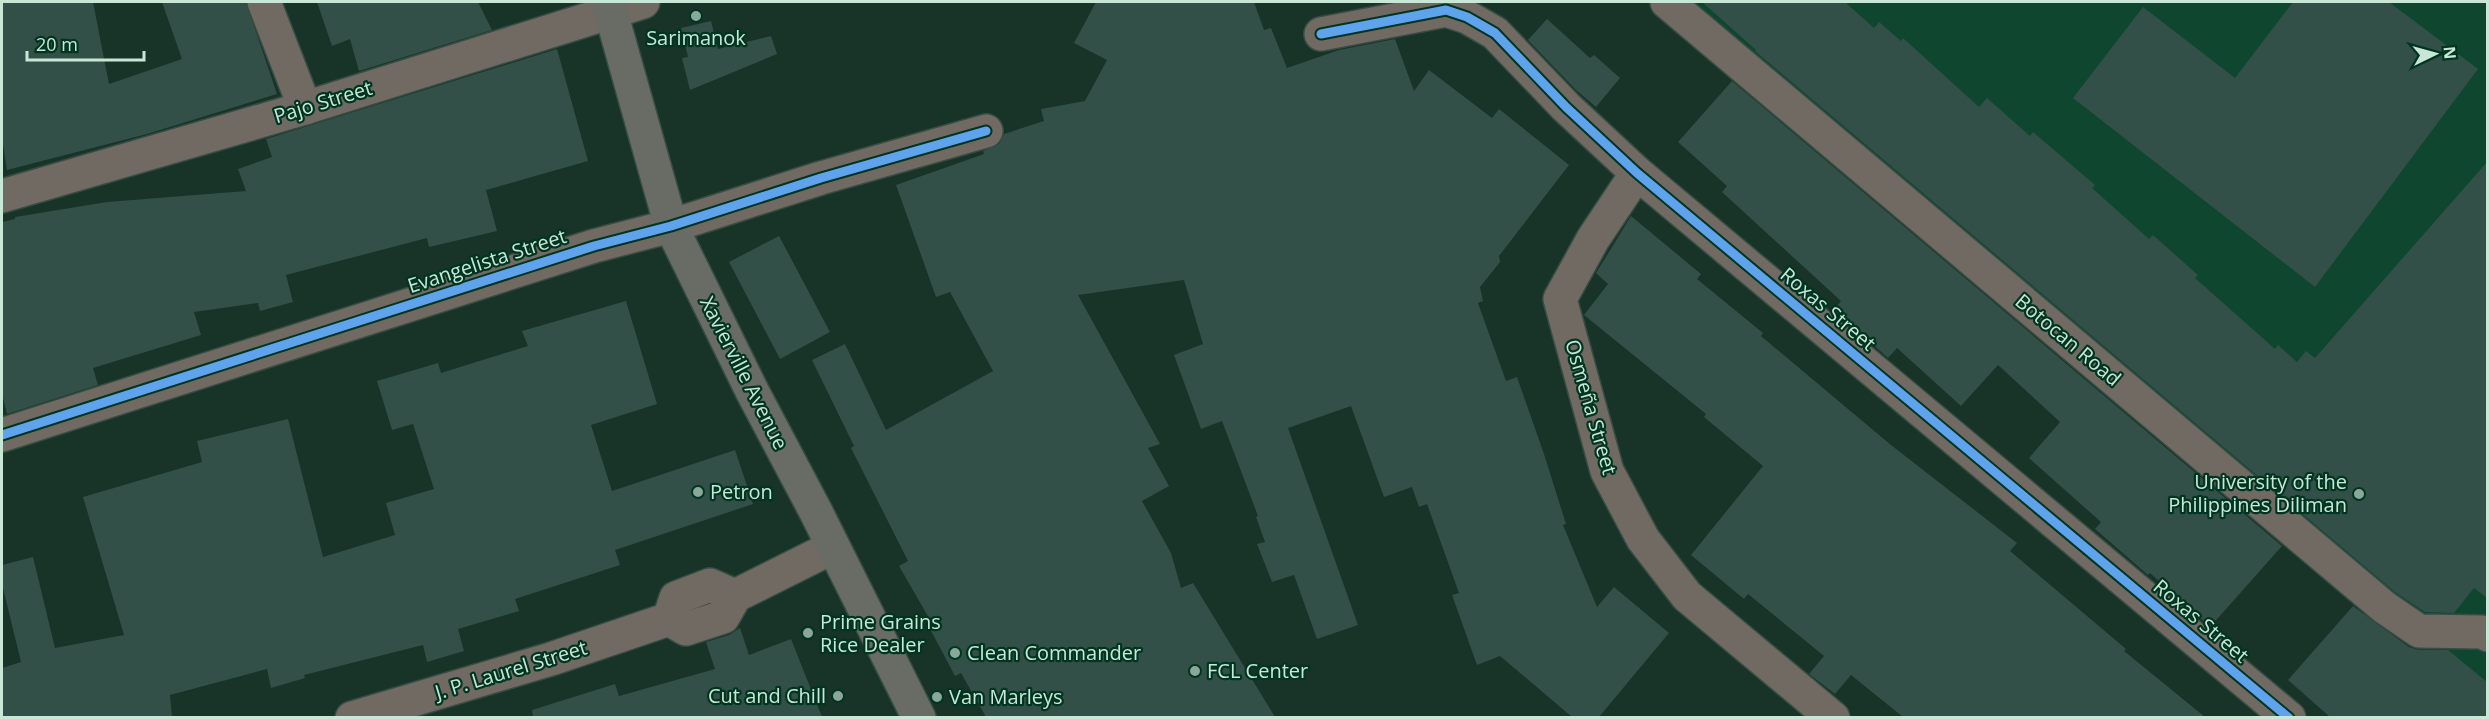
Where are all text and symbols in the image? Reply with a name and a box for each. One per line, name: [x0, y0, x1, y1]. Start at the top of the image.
marker: Sarimanok: [689, 9, 703, 23]
scale bar: [27, 24, 144, 62]
place label: Sarimanok: [646, 24, 746, 51]
north arrow: [2405, 24, 2465, 84]
text: 20 m: [36, 32, 78, 56]
text: N: [2438, 45, 2461, 60]
street label: Pajo Street: [270, 74, 375, 129]
street label: Evangelista Street: [404, 222, 570, 299]
street label: Roxas Street: [1775, 261, 1882, 356]
street label: Botocan Road: [2010, 287, 2127, 392]
street label: Xavierville Avenue: [694, 292, 795, 454]
street label: Osmeña Street: [1559, 336, 1624, 478]
place label: University of the Philippines Diliman: [2168, 468, 2347, 518]
place label: Petron: [710, 478, 773, 505]
marker: Petron: [691, 485, 705, 499]
marker: University of the Philippines Diliman: [2352, 487, 2366, 501]
street label: Roxas Street: [2148, 573, 2255, 668]
place label: Prime Grains Rice Dealer: [820, 608, 941, 658]
marker: Prime Grains Rice Dealer: [801, 626, 815, 640]
street label: J. P. Laurel Street: [430, 634, 590, 706]
place label: Clean Commander: [967, 639, 1141, 666]
marker: Clean Commander: [948, 646, 962, 660]
place label: FCL Center: [1207, 657, 1308, 684]
marker: FCL Center: [1188, 664, 1202, 678]
place label: Cut and Chill: [708, 682, 826, 709]
place label: Van Marleys: [949, 683, 1063, 710]
marker: Cut and Chill: [831, 689, 845, 703]
marker: Van Marleys: [930, 690, 944, 704]

